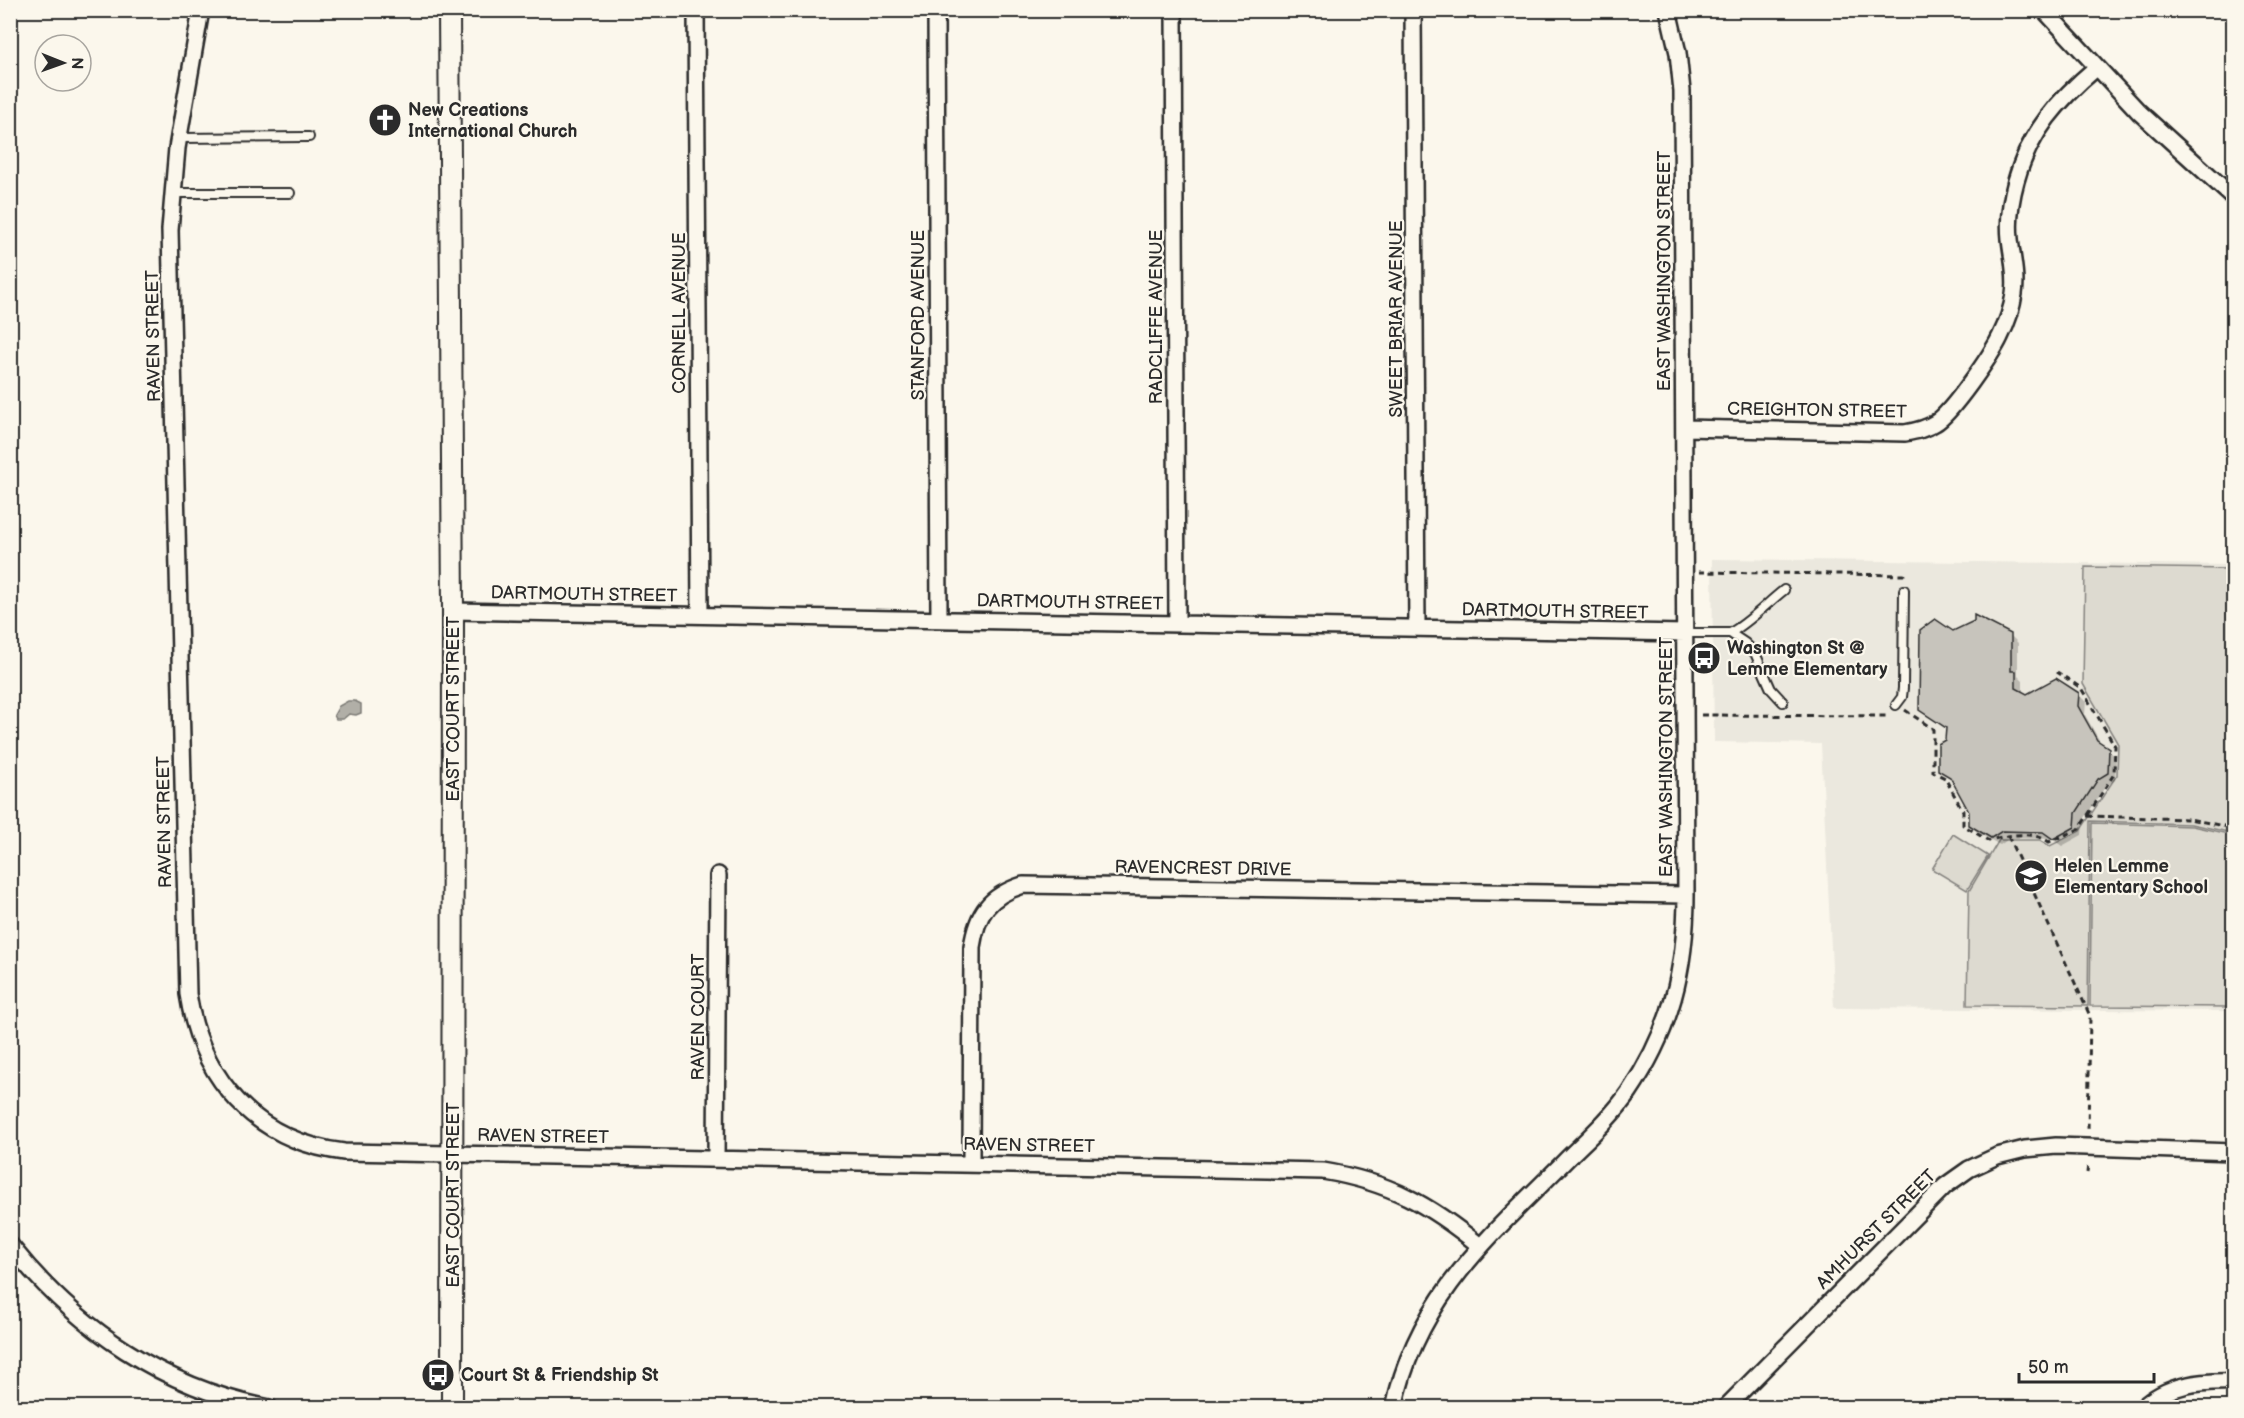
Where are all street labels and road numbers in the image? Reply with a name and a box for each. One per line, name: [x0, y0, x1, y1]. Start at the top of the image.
street label: EAST WASHINGTON STREET: [1654, 151, 1675, 391]
street label: SWEET BRIAR AVENUE: [1386, 220, 1407, 418]
street label: STANFORD AVENUE: [908, 230, 929, 400]
street label: RADCLIFFE AVENUE: [1146, 230, 1167, 404]
street label: CORNELL AVENUE: [669, 232, 690, 394]
street label: RAVEN STREET: [142, 270, 165, 402]
street label: CREIGHTON STREET: [1727, 398, 1907, 423]
street label: DARTMOUTH STREET: [490, 582, 678, 607]
street label: DARTMOUTH STREET: [976, 590, 1164, 615]
street label: DARTMOUTH STREET: [1461, 599, 1649, 624]
street label: EAST COURT STREET: [443, 616, 464, 802]
street label: EAST WASHINGTON STREET: [1656, 637, 1677, 877]
street label: RAVEN STREET: [153, 756, 176, 888]
street label: RAVENCREST DRIVE: [1114, 856, 1292, 881]
street label: RAVEN COURT: [688, 953, 709, 1080]
street label: EAST COURT STREET: [443, 1102, 464, 1288]
street label: RAVEN STREET: [477, 1125, 609, 1148]
street label: RAVEN STREET: [963, 1134, 1095, 1157]
street label: AMHURST STREET: [1812, 1165, 1941, 1293]

